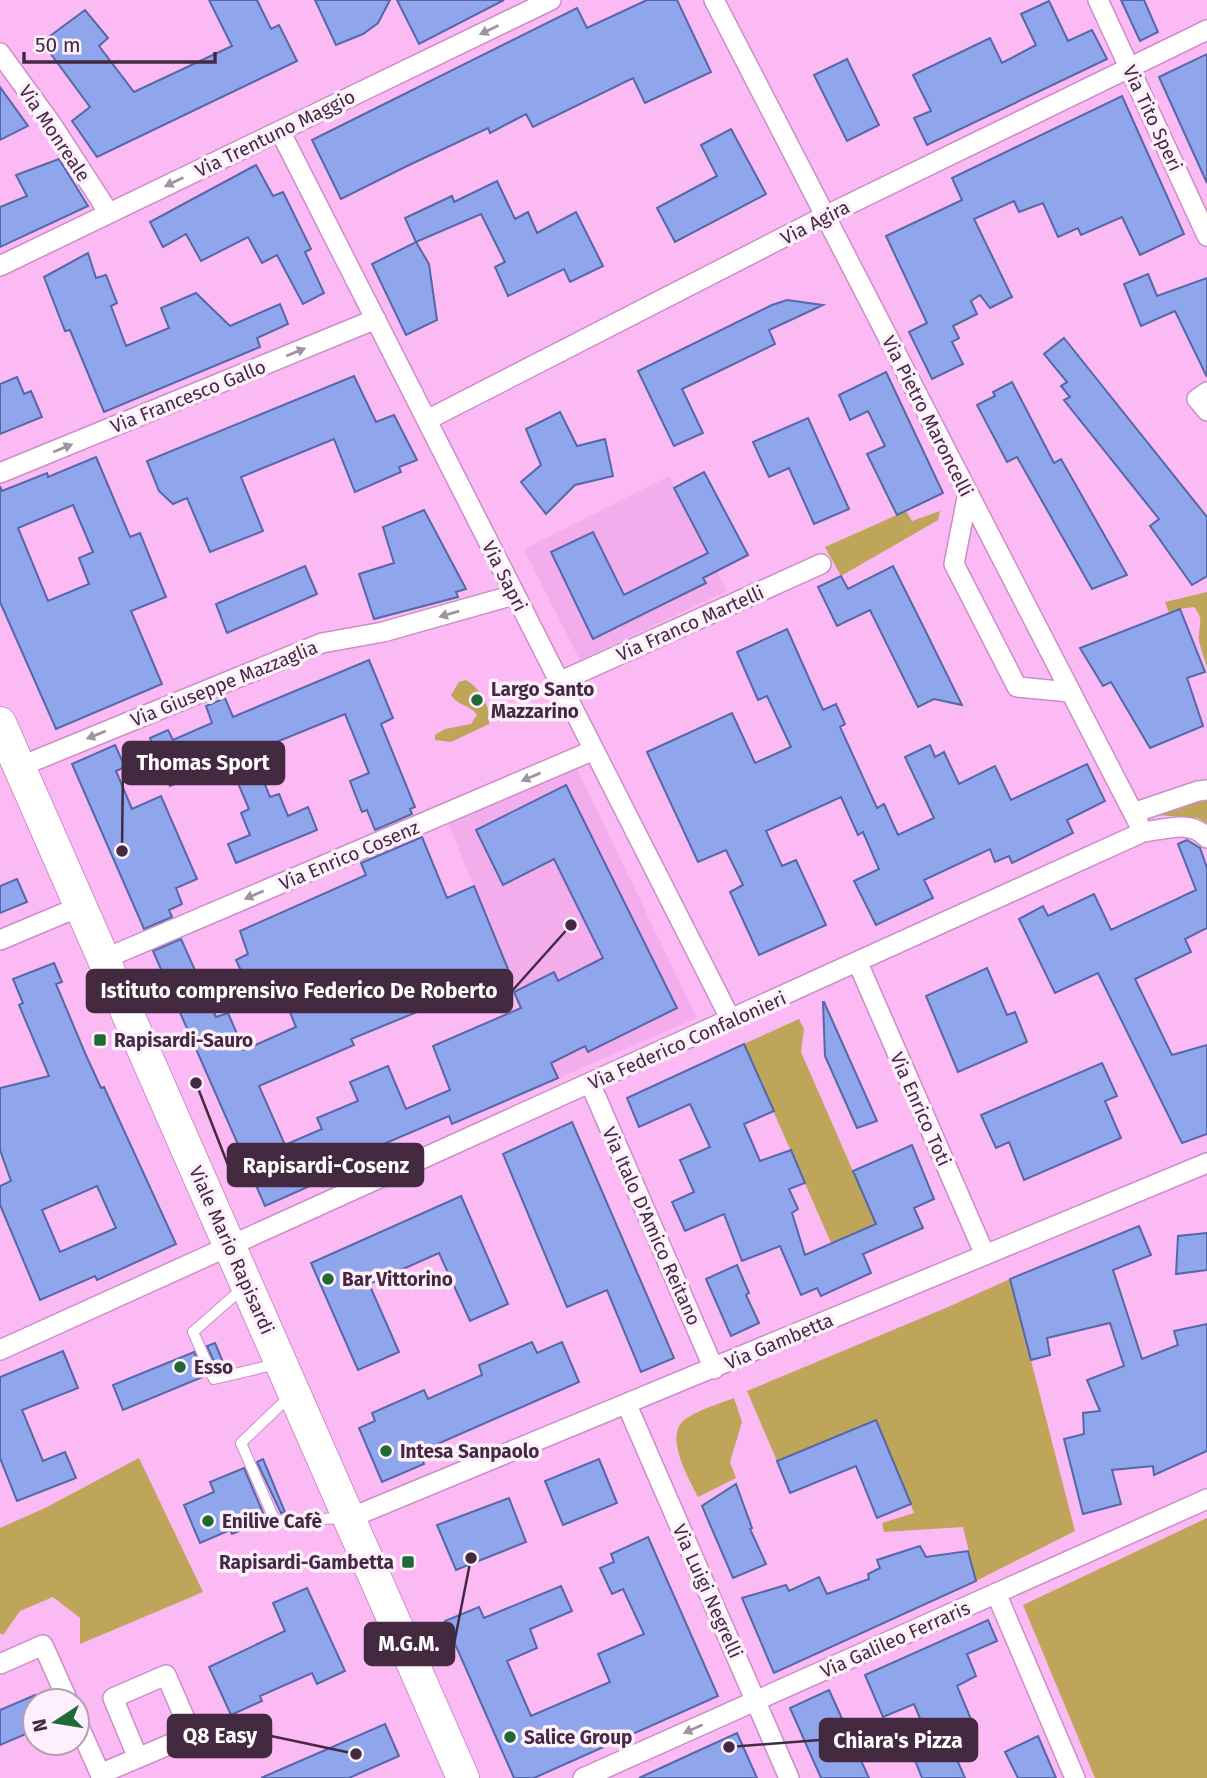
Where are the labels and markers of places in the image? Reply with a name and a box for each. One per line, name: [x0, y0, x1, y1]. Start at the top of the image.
place label: Largo Santo Mazzarino: [491, 678, 594, 723]
marker: Largo Santo Mazzarino: [469, 692, 485, 708]
callout: Thomas Sport: [123, 742, 284, 784]
callout: Istituto comprensivo Federico De Roberto: [87, 970, 512, 1012]
place label: Rapisardi-Sauro: [114, 1029, 253, 1052]
marker: Rapisardi-Sauro: [92, 1032, 108, 1048]
callout: Rapisardi-Cosenz: [228, 1144, 423, 1186]
place label: Bar Vittorino: [342, 1268, 453, 1291]
marker: Bar Vittorino: [320, 1271, 336, 1287]
place label: Esso: [194, 1356, 233, 1379]
marker: Esso: [172, 1359, 188, 1375]
place label: Intesa Sanpaolo: [400, 1440, 539, 1463]
marker: Intesa Sanpaolo: [378, 1443, 394, 1459]
place label: Enilive Cafè: [222, 1510, 322, 1533]
marker: Enilive Cafè: [200, 1513, 216, 1529]
place label: Rapisardi-Gambetta: [219, 1551, 394, 1574]
marker: Rapisardi-Gambetta: [400, 1554, 416, 1570]
callout: M.G.M.: [365, 1623, 454, 1665]
callout: Q8 Easy: [168, 1715, 271, 1757]
callout: Chiara's Pizza: [820, 1719, 977, 1761]
place label: Salice Group: [524, 1726, 632, 1749]
marker: Salice Group: [502, 1729, 518, 1745]

